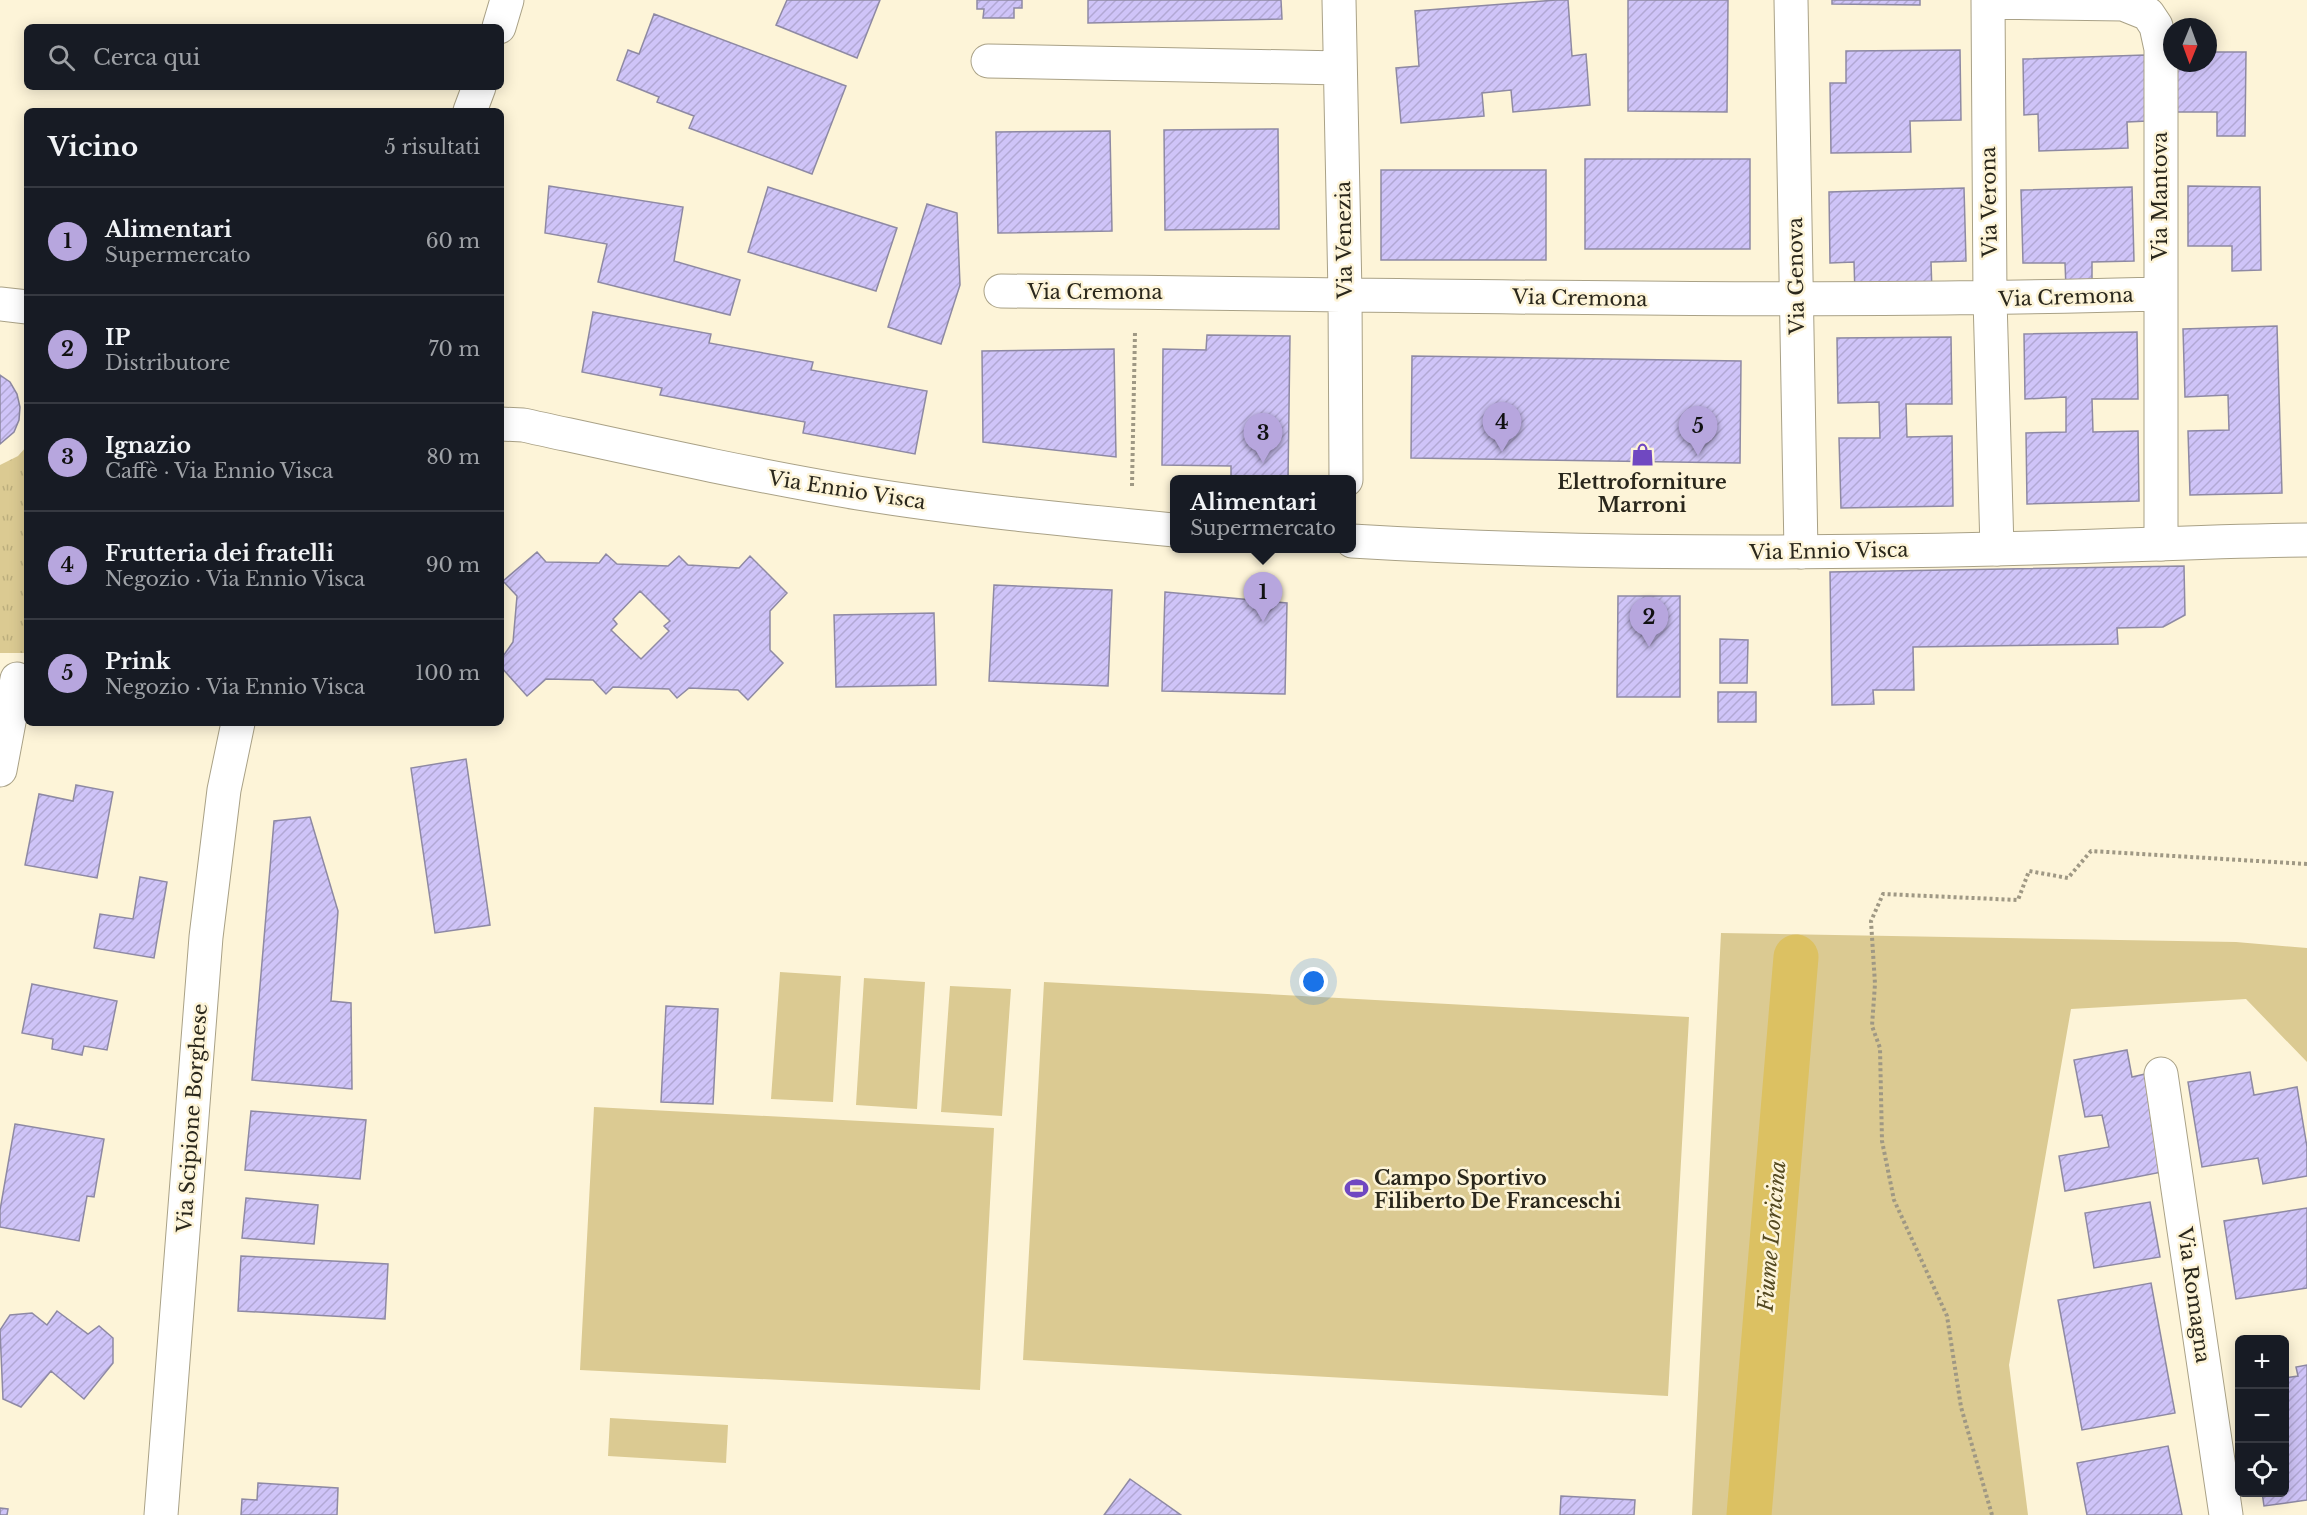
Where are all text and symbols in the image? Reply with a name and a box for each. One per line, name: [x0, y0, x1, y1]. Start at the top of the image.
north arrow: [2163, 18, 2217, 72]
search box: [24, 24, 504, 90]
icon: search: [45, 41, 78, 74]
text: Cerca qui: [93, 44, 200, 71]
text: Vicino: [48, 131, 138, 163]
street label: Via Mantova: [2148, 131, 2172, 261]
text: 5 risultati: [385, 135, 480, 159]
street label: Via Verona: [1976, 145, 2002, 259]
street label: Via Venezia: [1331, 180, 1357, 300]
text: Alimentari: [105, 216, 232, 243]
street label: Via Genova: [1783, 216, 1809, 336]
text: 1: [63, 229, 72, 253]
text: 60 m: [426, 229, 480, 253]
text: Supermercato: [105, 243, 251, 267]
street label: Via Cremona: [1026, 280, 1163, 304]
street label: Via Cremona: [1997, 283, 2135, 311]
street label: Via Cremona: [1511, 285, 1649, 311]
text: IP: [105, 324, 130, 351]
text: 2: [61, 337, 74, 361]
text: 70 m: [428, 337, 480, 361]
text: Distributore: [105, 351, 230, 375]
pin: 4: [1482, 402, 1522, 452]
pin: 5: [1678, 406, 1718, 456]
pin: 3: [1244, 414, 1282, 463]
text: Ignazio: [105, 432, 191, 459]
shop icon: Elettroforniture Marroni: [1629, 442, 1655, 468]
text: 3: [61, 445, 74, 469]
text: 80 m: [426, 445, 480, 469]
text: Caffè · Via Ennio Visca: [105, 459, 333, 483]
street label: Via Ennio Visca: [766, 466, 928, 514]
place label: Elettroforniture Marroni: [1557, 470, 1727, 517]
popup: [1170, 475, 1356, 553]
text: Alimentari: [1190, 489, 1317, 516]
text: Supermercato: [1190, 516, 1336, 540]
street label: Via Ennio Visca: [1748, 538, 1910, 564]
text: Frutteria dei fratelli: [105, 540, 334, 567]
text: 4: [61, 553, 74, 577]
text: 90 m: [426, 553, 480, 577]
text: Negozio · Via Ennio Visca: [105, 567, 365, 591]
pin: 1: [1244, 572, 1282, 622]
pin: 2: [1630, 598, 1668, 647]
text: Prink: [105, 648, 170, 675]
text: 5: [62, 661, 73, 685]
text: 100 m: [415, 661, 480, 685]
text: Negozio · Via Ennio Visca: [105, 675, 365, 699]
your location: [1299, 967, 1328, 996]
street label: Via Scipione Borghese: [172, 1003, 212, 1234]
water label: Fiume Loricina: [1752, 1159, 1792, 1314]
place label: Campo Sportivo Filiberto De Franceschi: [1374, 1166, 1621, 1213]
sports icon: Campo Sportivo Filiberto De Franceschi: [1343, 1176, 1369, 1202]
street label: Via Romagna: [2172, 1225, 2216, 1365]
map controls: [2235, 1335, 2289, 1497]
button: +: [2235, 1335, 2289, 1389]
button: −: [2235, 1389, 2289, 1443]
button: locate: [2235, 1443, 2289, 1497]

